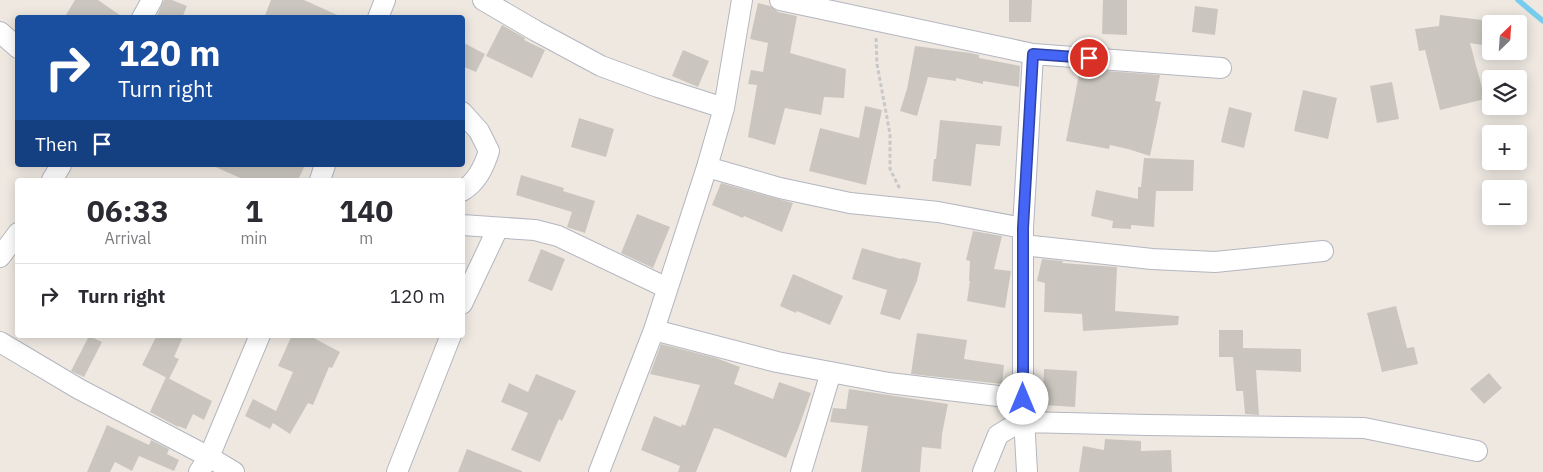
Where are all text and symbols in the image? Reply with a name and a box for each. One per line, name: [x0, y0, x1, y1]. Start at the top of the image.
north arrow: [1482, 15, 1528, 60]
map controls: [1482, 15, 1527, 225]
text: 120 m: [118, 30, 221, 76]
icon: right: [35, 35, 100, 100]
pin: [1068, 37, 1110, 79]
icon: arrive: [1075, 44, 1103, 72]
button: layers: [1482, 70, 1527, 115]
text: Turn right: [118, 74, 213, 103]
button: +: [1482, 125, 1527, 170]
icon: arrive: [88, 130, 116, 158]
text: Then: [35, 132, 78, 156]
button: −: [1482, 180, 1527, 225]
text: 06:33: [87, 191, 169, 230]
text: 1: [245, 191, 263, 230]
text: 140: [339, 191, 393, 230]
text: Arrival: [104, 228, 151, 248]
text: min: [240, 228, 267, 248]
text: m: [359, 228, 373, 248]
icon: right: [35, 282, 63, 310]
text: Turn right: [78, 284, 165, 308]
text: 120 m: [390, 284, 445, 308]
position arrow: [996, 372, 1048, 424]

